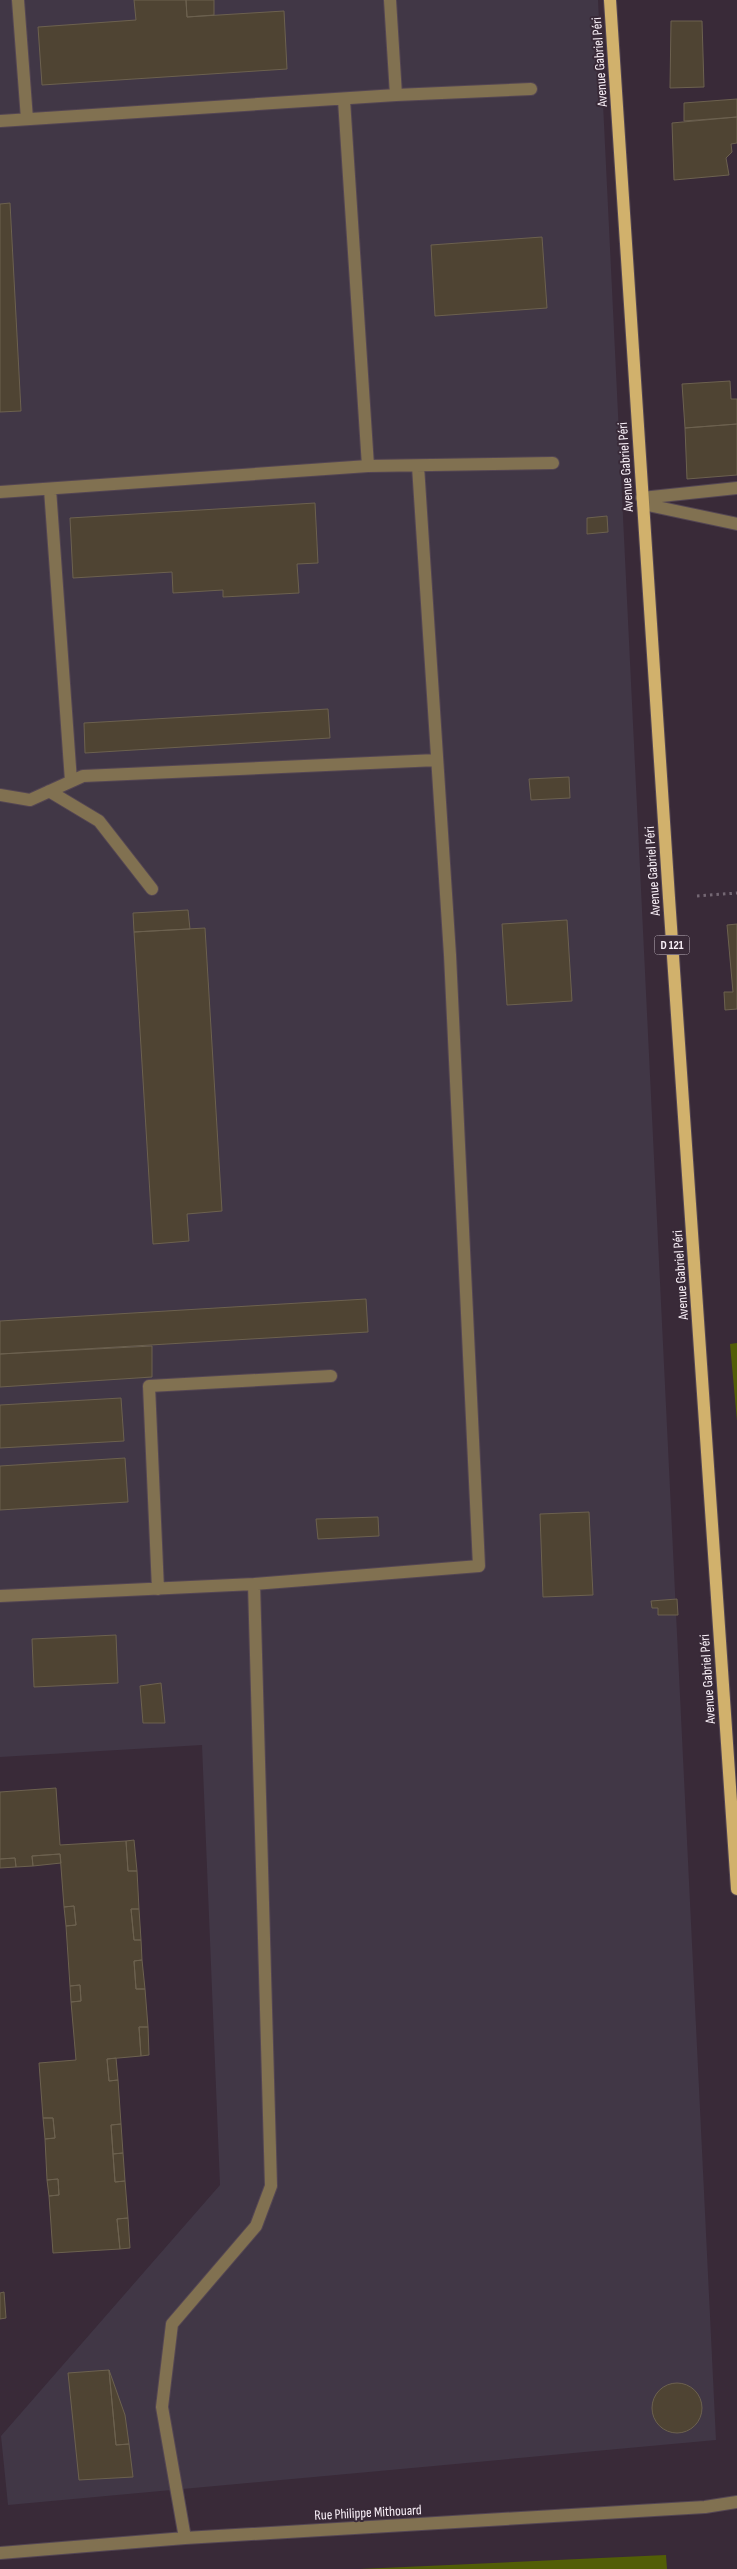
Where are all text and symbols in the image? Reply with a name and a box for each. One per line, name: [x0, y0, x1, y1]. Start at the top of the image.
street label: Avenue Gabriel Péri: [588, 17, 611, 108]
street label: Avenue Gabriel Péri: [614, 422, 637, 513]
street label: Avenue Gabriel Péri: [641, 826, 664, 917]
road number: D 121: [654, 936, 690, 954]
street label: Avenue Gabriel Péri: [669, 1230, 692, 1321]
street label: Avenue Gabriel Péri: [696, 1634, 719, 1725]
street label: Rue Philippe Mithouard: [314, 2501, 422, 2524]

